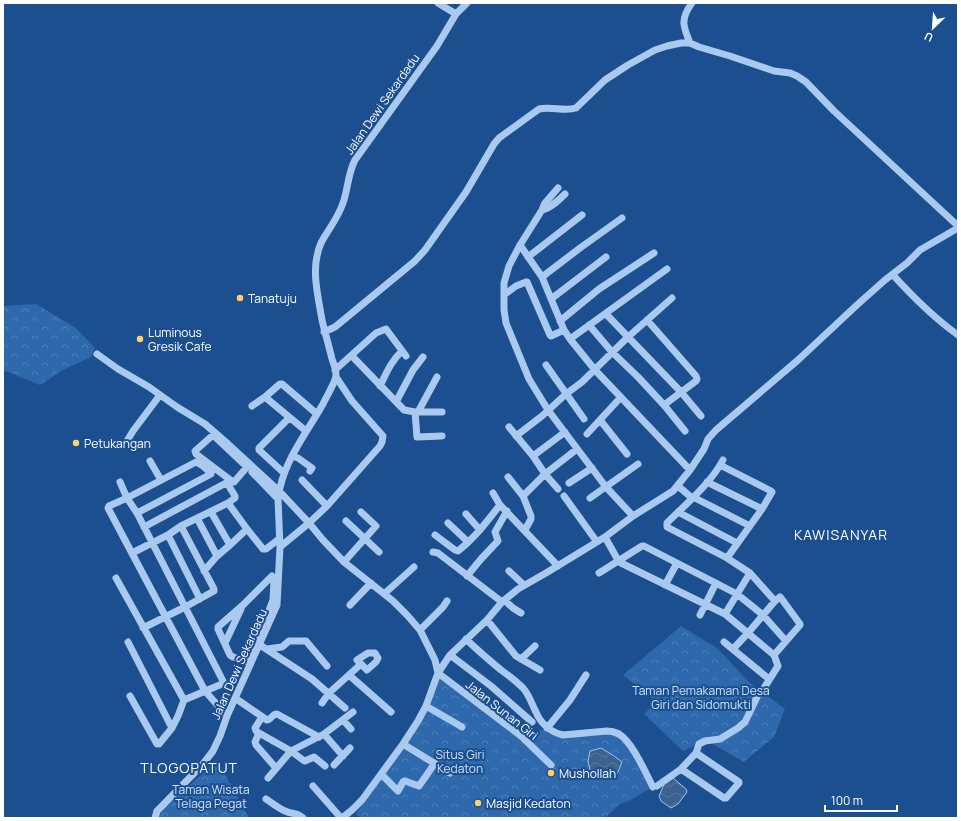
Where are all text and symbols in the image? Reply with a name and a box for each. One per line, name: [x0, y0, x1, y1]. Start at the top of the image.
north arrow: [913, 8, 953, 48]
text: U: [922, 29, 935, 46]
street label: Jalan Dewi Sekardadu: [341, 50, 423, 158]
place label: Tanatuju: [248, 290, 297, 307]
marker: Tanatuju: [235, 293, 245, 303]
place label: Luminous Gresik Cafe: [148, 324, 211, 355]
marker: Luminous Gresik Cafe: [135, 334, 145, 344]
place label: Petukangan: [84, 435, 151, 452]
marker: Petukangan: [71, 438, 81, 448]
district label: KAWISANYAR: [794, 525, 888, 544]
street label: Jalan Dewi Sekardadu: [207, 606, 271, 722]
street label: Jalan Sunan Giri: [462, 676, 542, 744]
park label: Taman Pemakaman Desa Giri dan Sidomukti: [632, 682, 770, 713]
park label: Situs Giri Kedaton: [435, 746, 485, 777]
district label: TLOGOPATUT: [140, 758, 238, 777]
place label: Mushollah: [559, 765, 616, 782]
marker: Mushollah: [546, 768, 556, 778]
park label: Taman Wisata Telaga Pegat: [172, 781, 250, 812]
scale bar: [825, 787, 897, 813]
text: 100 m: [831, 792, 863, 809]
place label: Masjid Kedaton: [486, 795, 571, 812]
marker: Masjid Kedaton: [473, 798, 483, 808]

